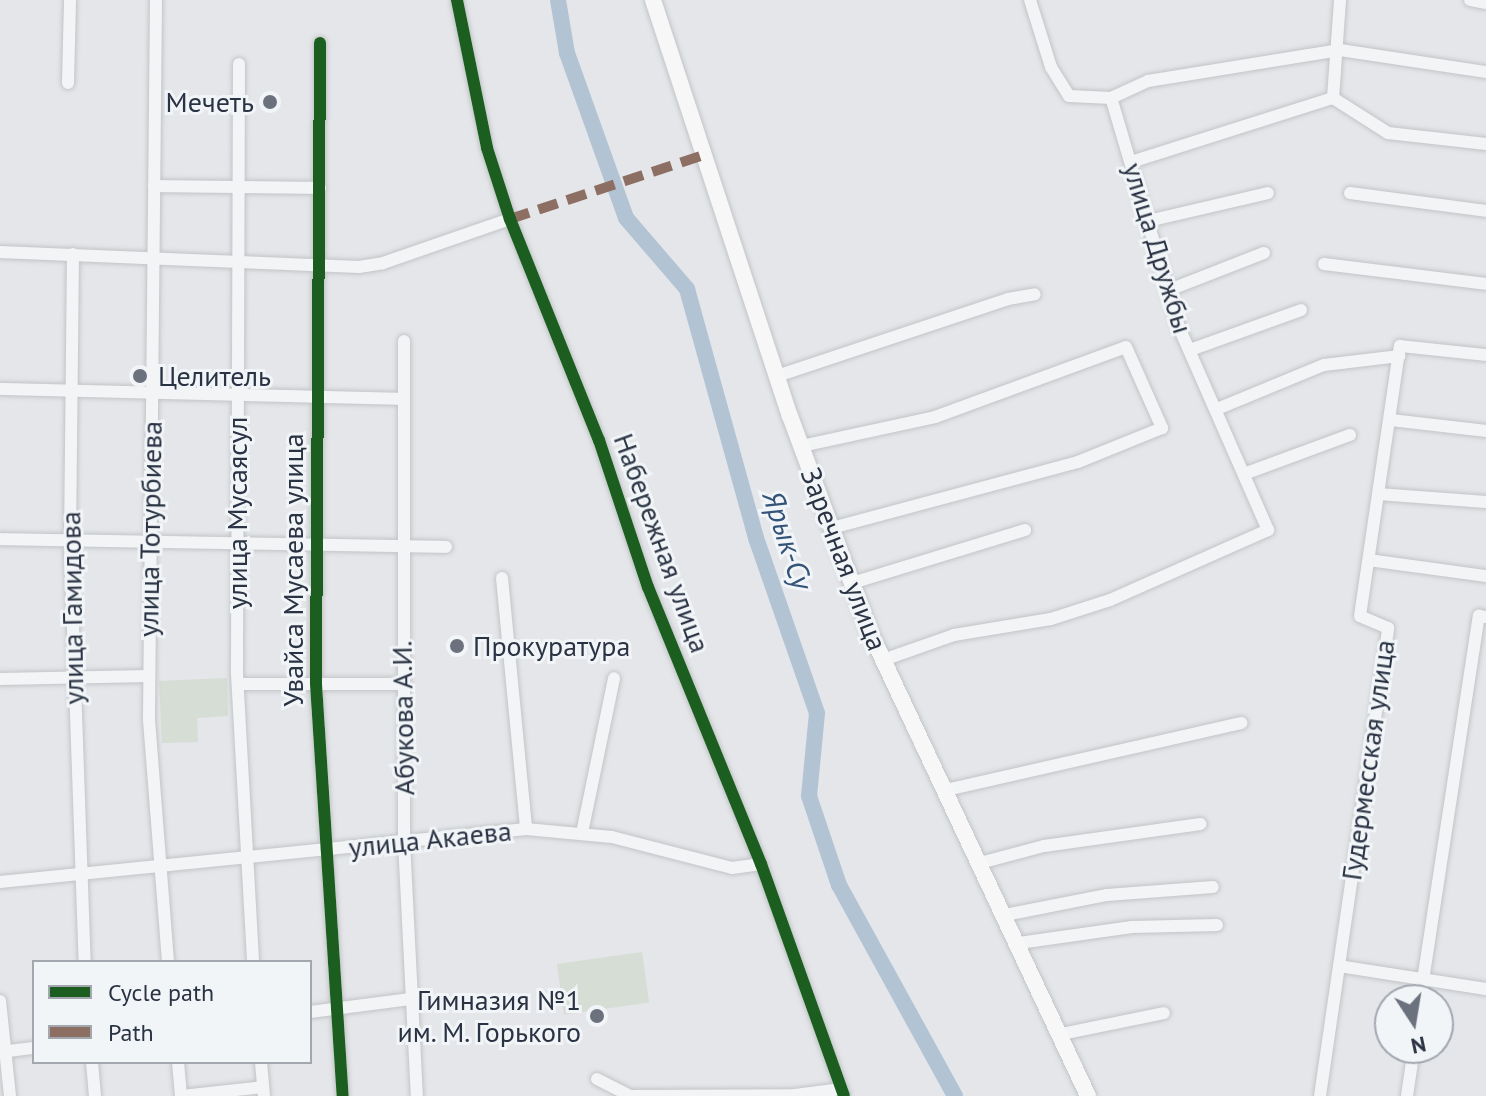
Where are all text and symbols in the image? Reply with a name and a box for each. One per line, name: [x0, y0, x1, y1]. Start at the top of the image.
place label: Мечеть: [166, 85, 254, 119]
marker: Мечеть: [261, 93, 279, 111]
street label: улица Дружбы: [1116, 158, 1200, 338]
place label: Целитель: [158, 359, 271, 393]
marker: Целитель: [129, 365, 151, 387]
street label: улица Мусаясул: [220, 417, 254, 609]
street label: улица Тотурбиева: [131, 420, 169, 638]
street label: Набережная улица: [607, 429, 717, 657]
street label: Увайса Мусаева улица: [276, 433, 310, 707]
street label: Заречная улица: [794, 463, 894, 655]
water label: Ярык-Су: [755, 486, 821, 594]
street label: улица Гамидова: [54, 511, 90, 705]
place label: Прокуратура: [473, 629, 630, 663]
marker: Прокуратура: [448, 637, 466, 655]
street label: Гудермесская улица: [1334, 638, 1402, 882]
street label: Абукова А.И.: [385, 640, 421, 796]
street label: улица Акаева: [346, 814, 514, 864]
legend: [32, 960, 312, 1064]
text: Cycle path: [108, 977, 214, 1008]
place label: Гимназия №1 им. М. Горького: [393, 983, 581, 1049]
north arrow: [1374, 984, 1454, 1064]
marker: Гимназия №1 им. М. Горького: [588, 1007, 606, 1025]
text: Path: [108, 1017, 154, 1048]
text: N: [1409, 1030, 1429, 1061]

